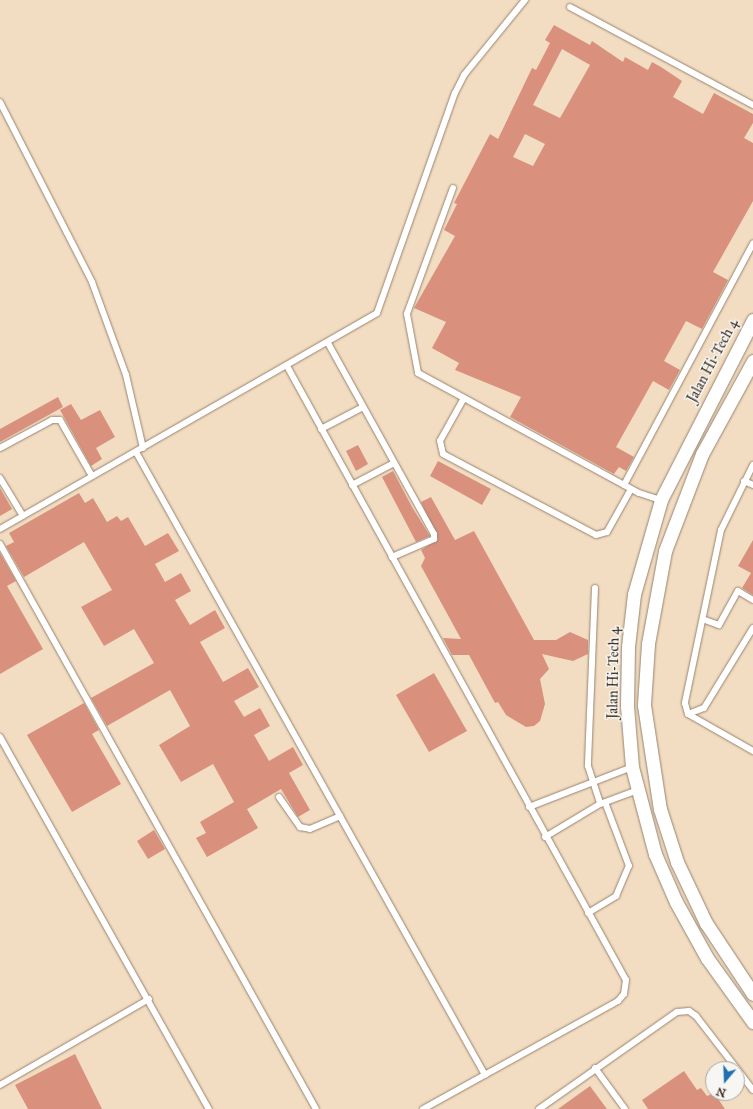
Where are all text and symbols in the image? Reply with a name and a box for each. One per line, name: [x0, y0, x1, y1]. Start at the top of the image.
street label: Jalan Hi-Tech 4: [684, 316, 742, 406]
street label: Jalan Hi-Tech 4: [605, 627, 623, 719]
north arrow: [705, 1061, 745, 1101]
text: N: [715, 1084, 728, 1100]

